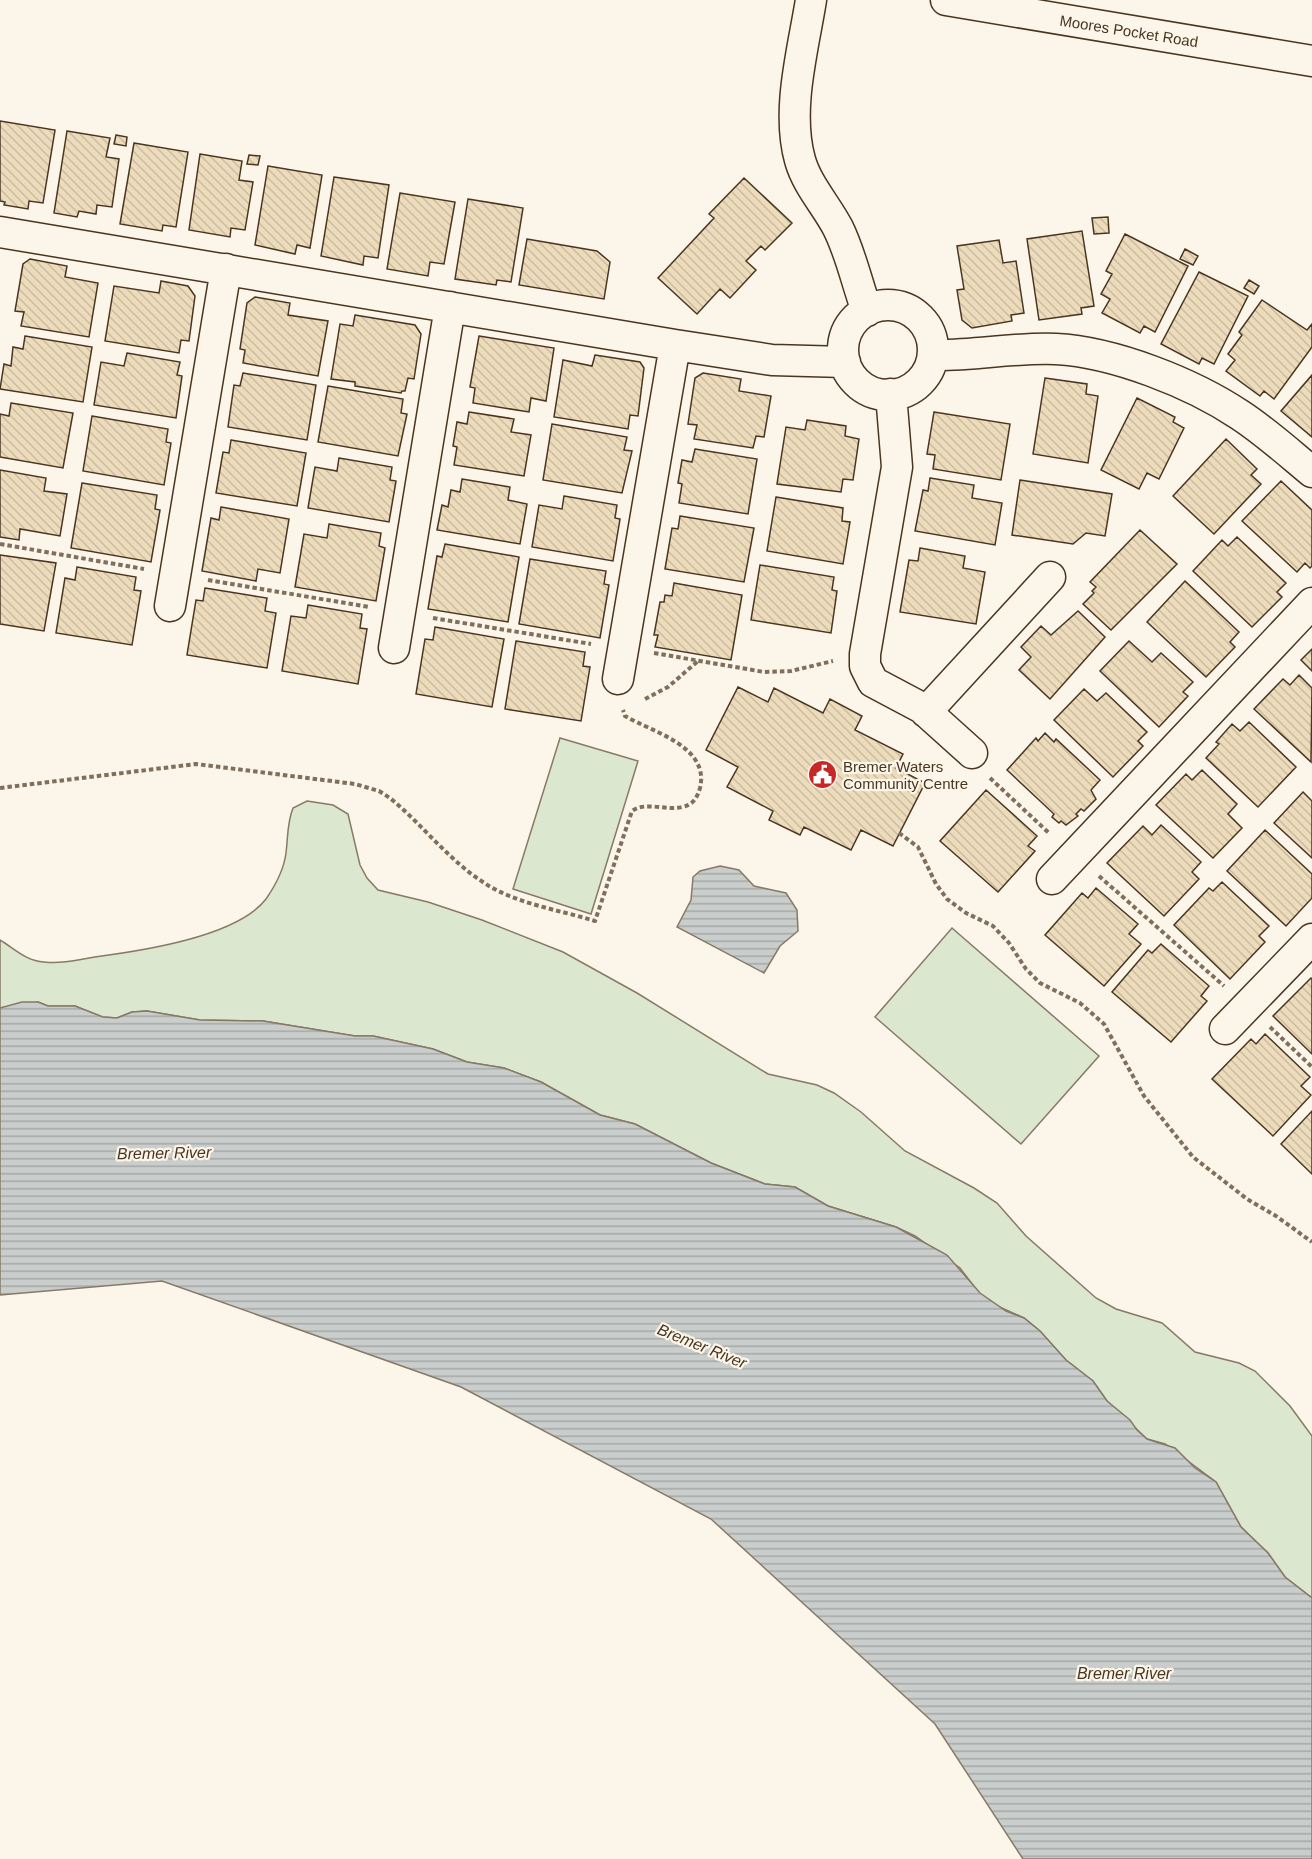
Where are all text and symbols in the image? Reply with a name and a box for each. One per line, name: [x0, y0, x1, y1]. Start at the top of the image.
street label: Moores Pocket Road: [1058, 12, 1200, 50]
place label: Bremer Waters Community Centre: [843, 758, 968, 792]
public building icon: Bremer Waters Community Centre: [806, 759, 838, 791]
water label: Bremer River: [117, 1144, 212, 1162]
water label: Bremer River: [655, 1320, 749, 1372]
water label: Bremer River: [1077, 1665, 1172, 1682]

